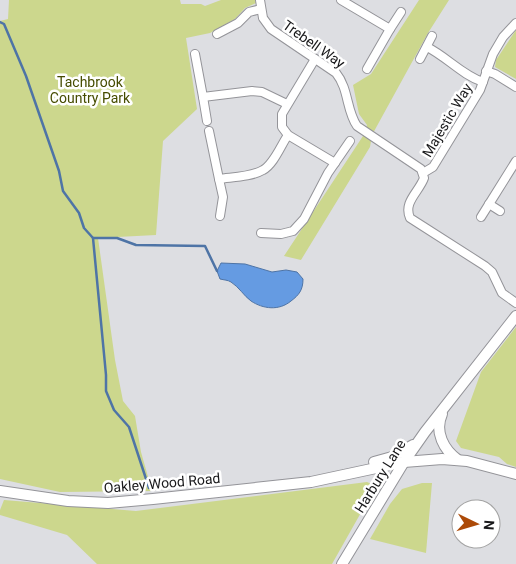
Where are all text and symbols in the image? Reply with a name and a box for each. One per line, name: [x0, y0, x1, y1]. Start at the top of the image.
street label: Trebell Way: [280, 17, 348, 71]
park label: Tachbrook Country Park: [50, 74, 131, 106]
street label: Majestic Way: [419, 80, 475, 160]
street label: Harbury Lane: [351, 436, 409, 516]
street label: Oakley Wood Road: [103, 470, 221, 496]
north arrow: [451, 499, 501, 549]
text: N: [481, 520, 497, 531]

